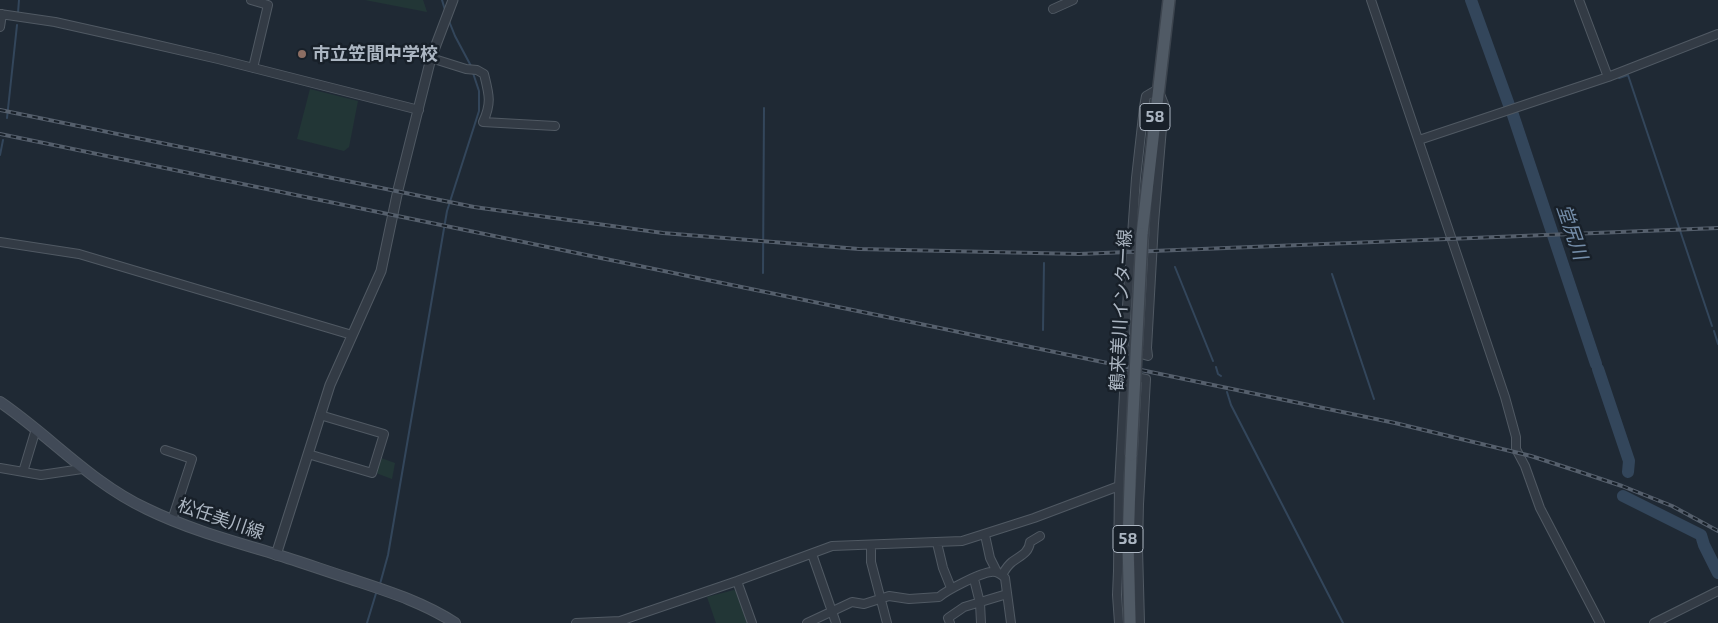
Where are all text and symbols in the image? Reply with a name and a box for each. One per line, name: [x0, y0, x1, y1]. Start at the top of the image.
place label: 市立笠間中学校: [312, 43, 438, 65]
marker: 市立笠間中学校: [296, 48, 308, 60]
road number: 58: [1140, 104, 1170, 130]
water label: 堂尻川: [1552, 201, 1592, 263]
street label: 鶴来美川インター線: [1106, 229, 1136, 391]
street label: 松任美川線: [175, 494, 267, 544]
road number: 58: [1113, 526, 1143, 552]

